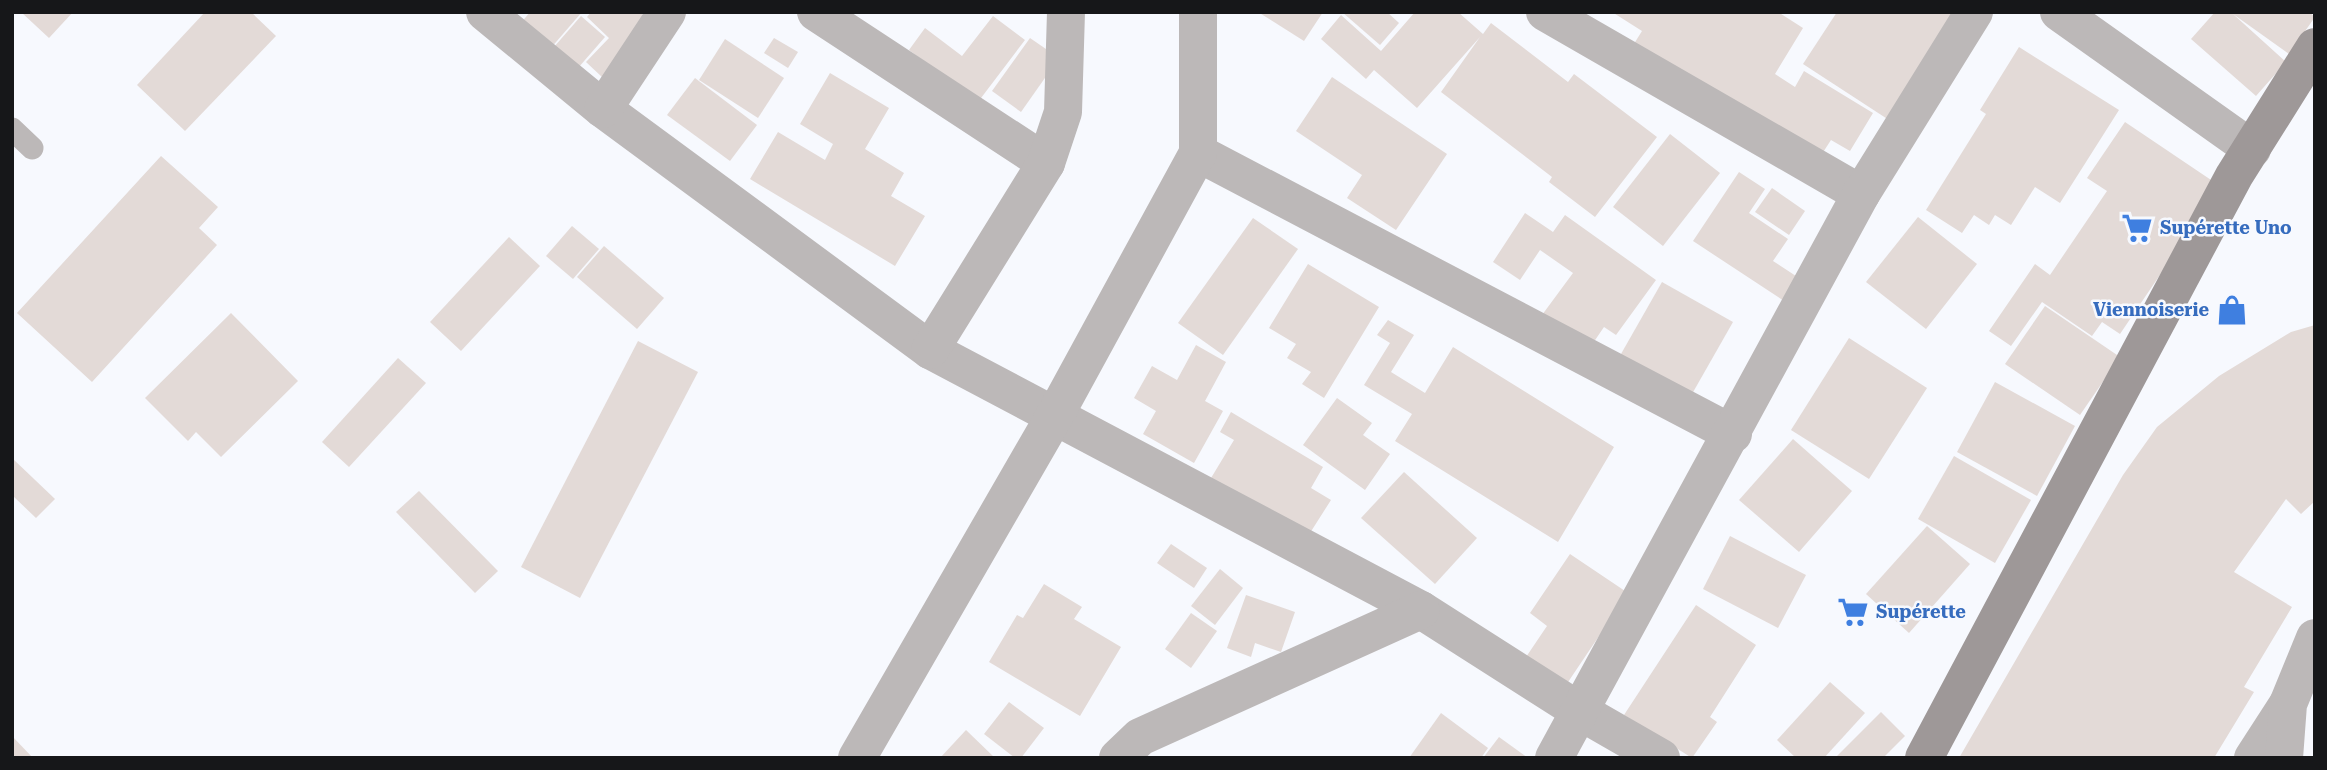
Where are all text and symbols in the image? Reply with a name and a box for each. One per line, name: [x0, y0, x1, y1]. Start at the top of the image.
supermarket icon: Supérette Uno: [2120, 211, 2154, 245]
place label: Supérette Uno: [2160, 217, 2292, 238]
shop icon: Viennoiserie: [2215, 293, 2249, 327]
place label: Viennoiserie: [2093, 299, 2209, 320]
supermarket icon: Supérette: [1836, 595, 1870, 629]
place label: Supérette: [1876, 601, 1966, 622]

